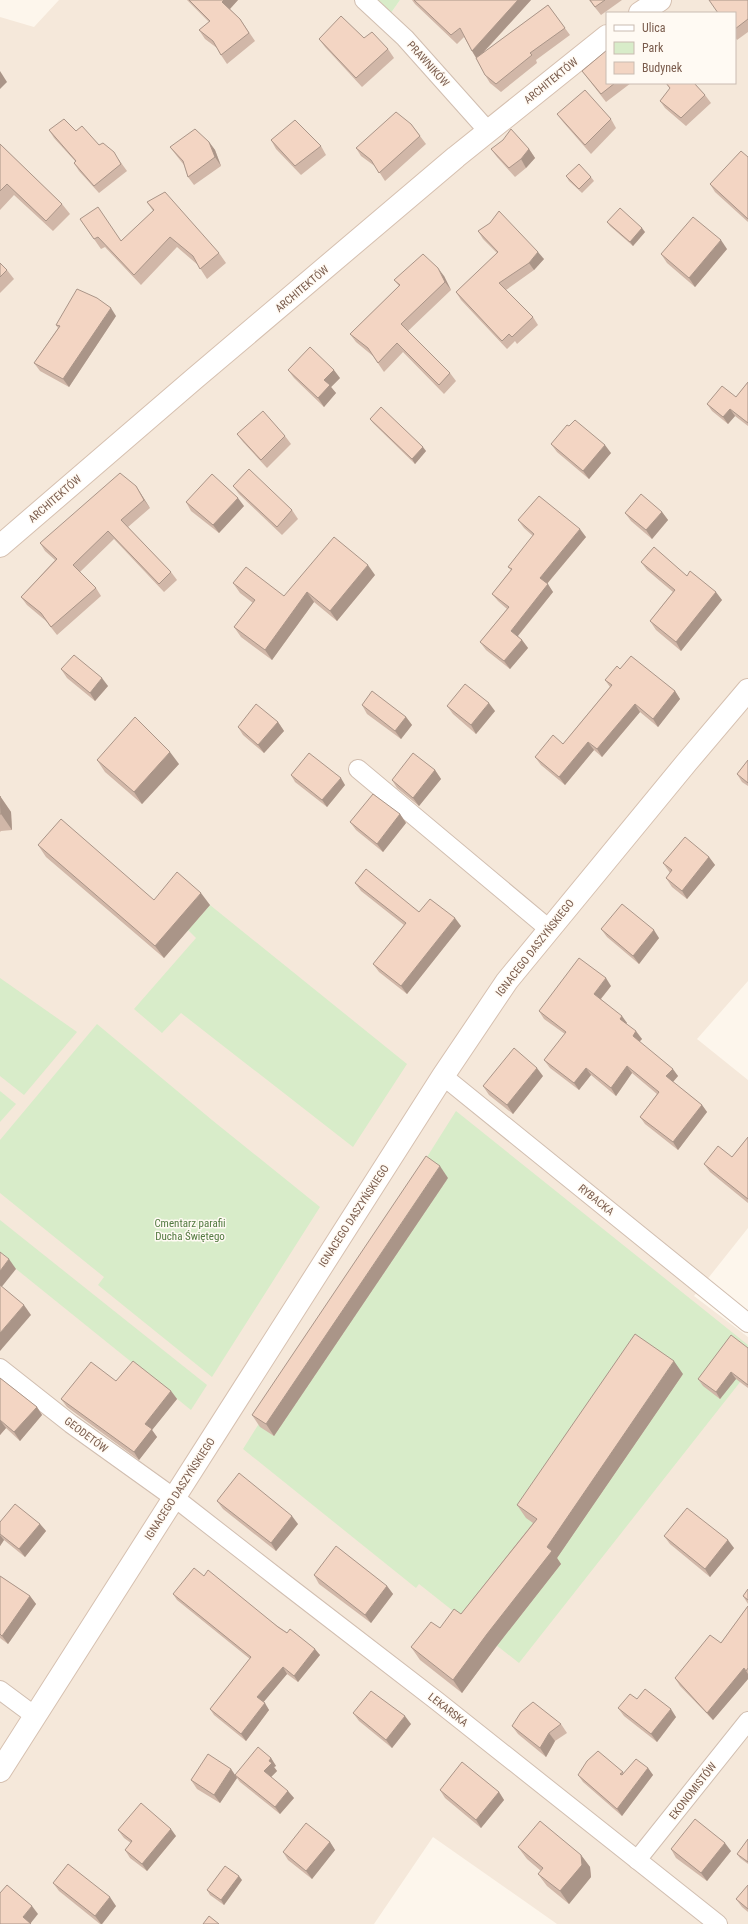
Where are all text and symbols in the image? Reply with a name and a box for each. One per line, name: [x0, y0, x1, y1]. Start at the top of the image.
legend: [606, 12, 736, 84]
text: Ulica: [642, 21, 666, 35]
street label: PRAWNIKÓW: [404, 39, 452, 90]
text: Park: [642, 41, 664, 55]
street label: ARCHITEKTÓW: [521, 55, 581, 107]
text: Budynek: [642, 61, 683, 75]
street label: ARCHITEKTÓW: [273, 263, 332, 315]
street label: ARCHITEKTÓW: [26, 472, 84, 525]
street label: IGNACEGO DASZYŃSKIEGO: [493, 897, 577, 999]
street label: IGNACEGO DASZYŃSKIEGO: [316, 1162, 392, 1270]
street label: RYBACKA: [575, 1182, 617, 1219]
park label: Cmentarz parafii Ducha Świętego: [154, 1217, 226, 1243]
street label: GEODETÓW: [62, 1414, 111, 1456]
street label: IGNACEGO DASZYŃSKIEGO: [142, 1435, 218, 1543]
street label: LEKARSKA: [426, 1690, 471, 1730]
street label: EKONOMISTÓW: [667, 1759, 720, 1822]

